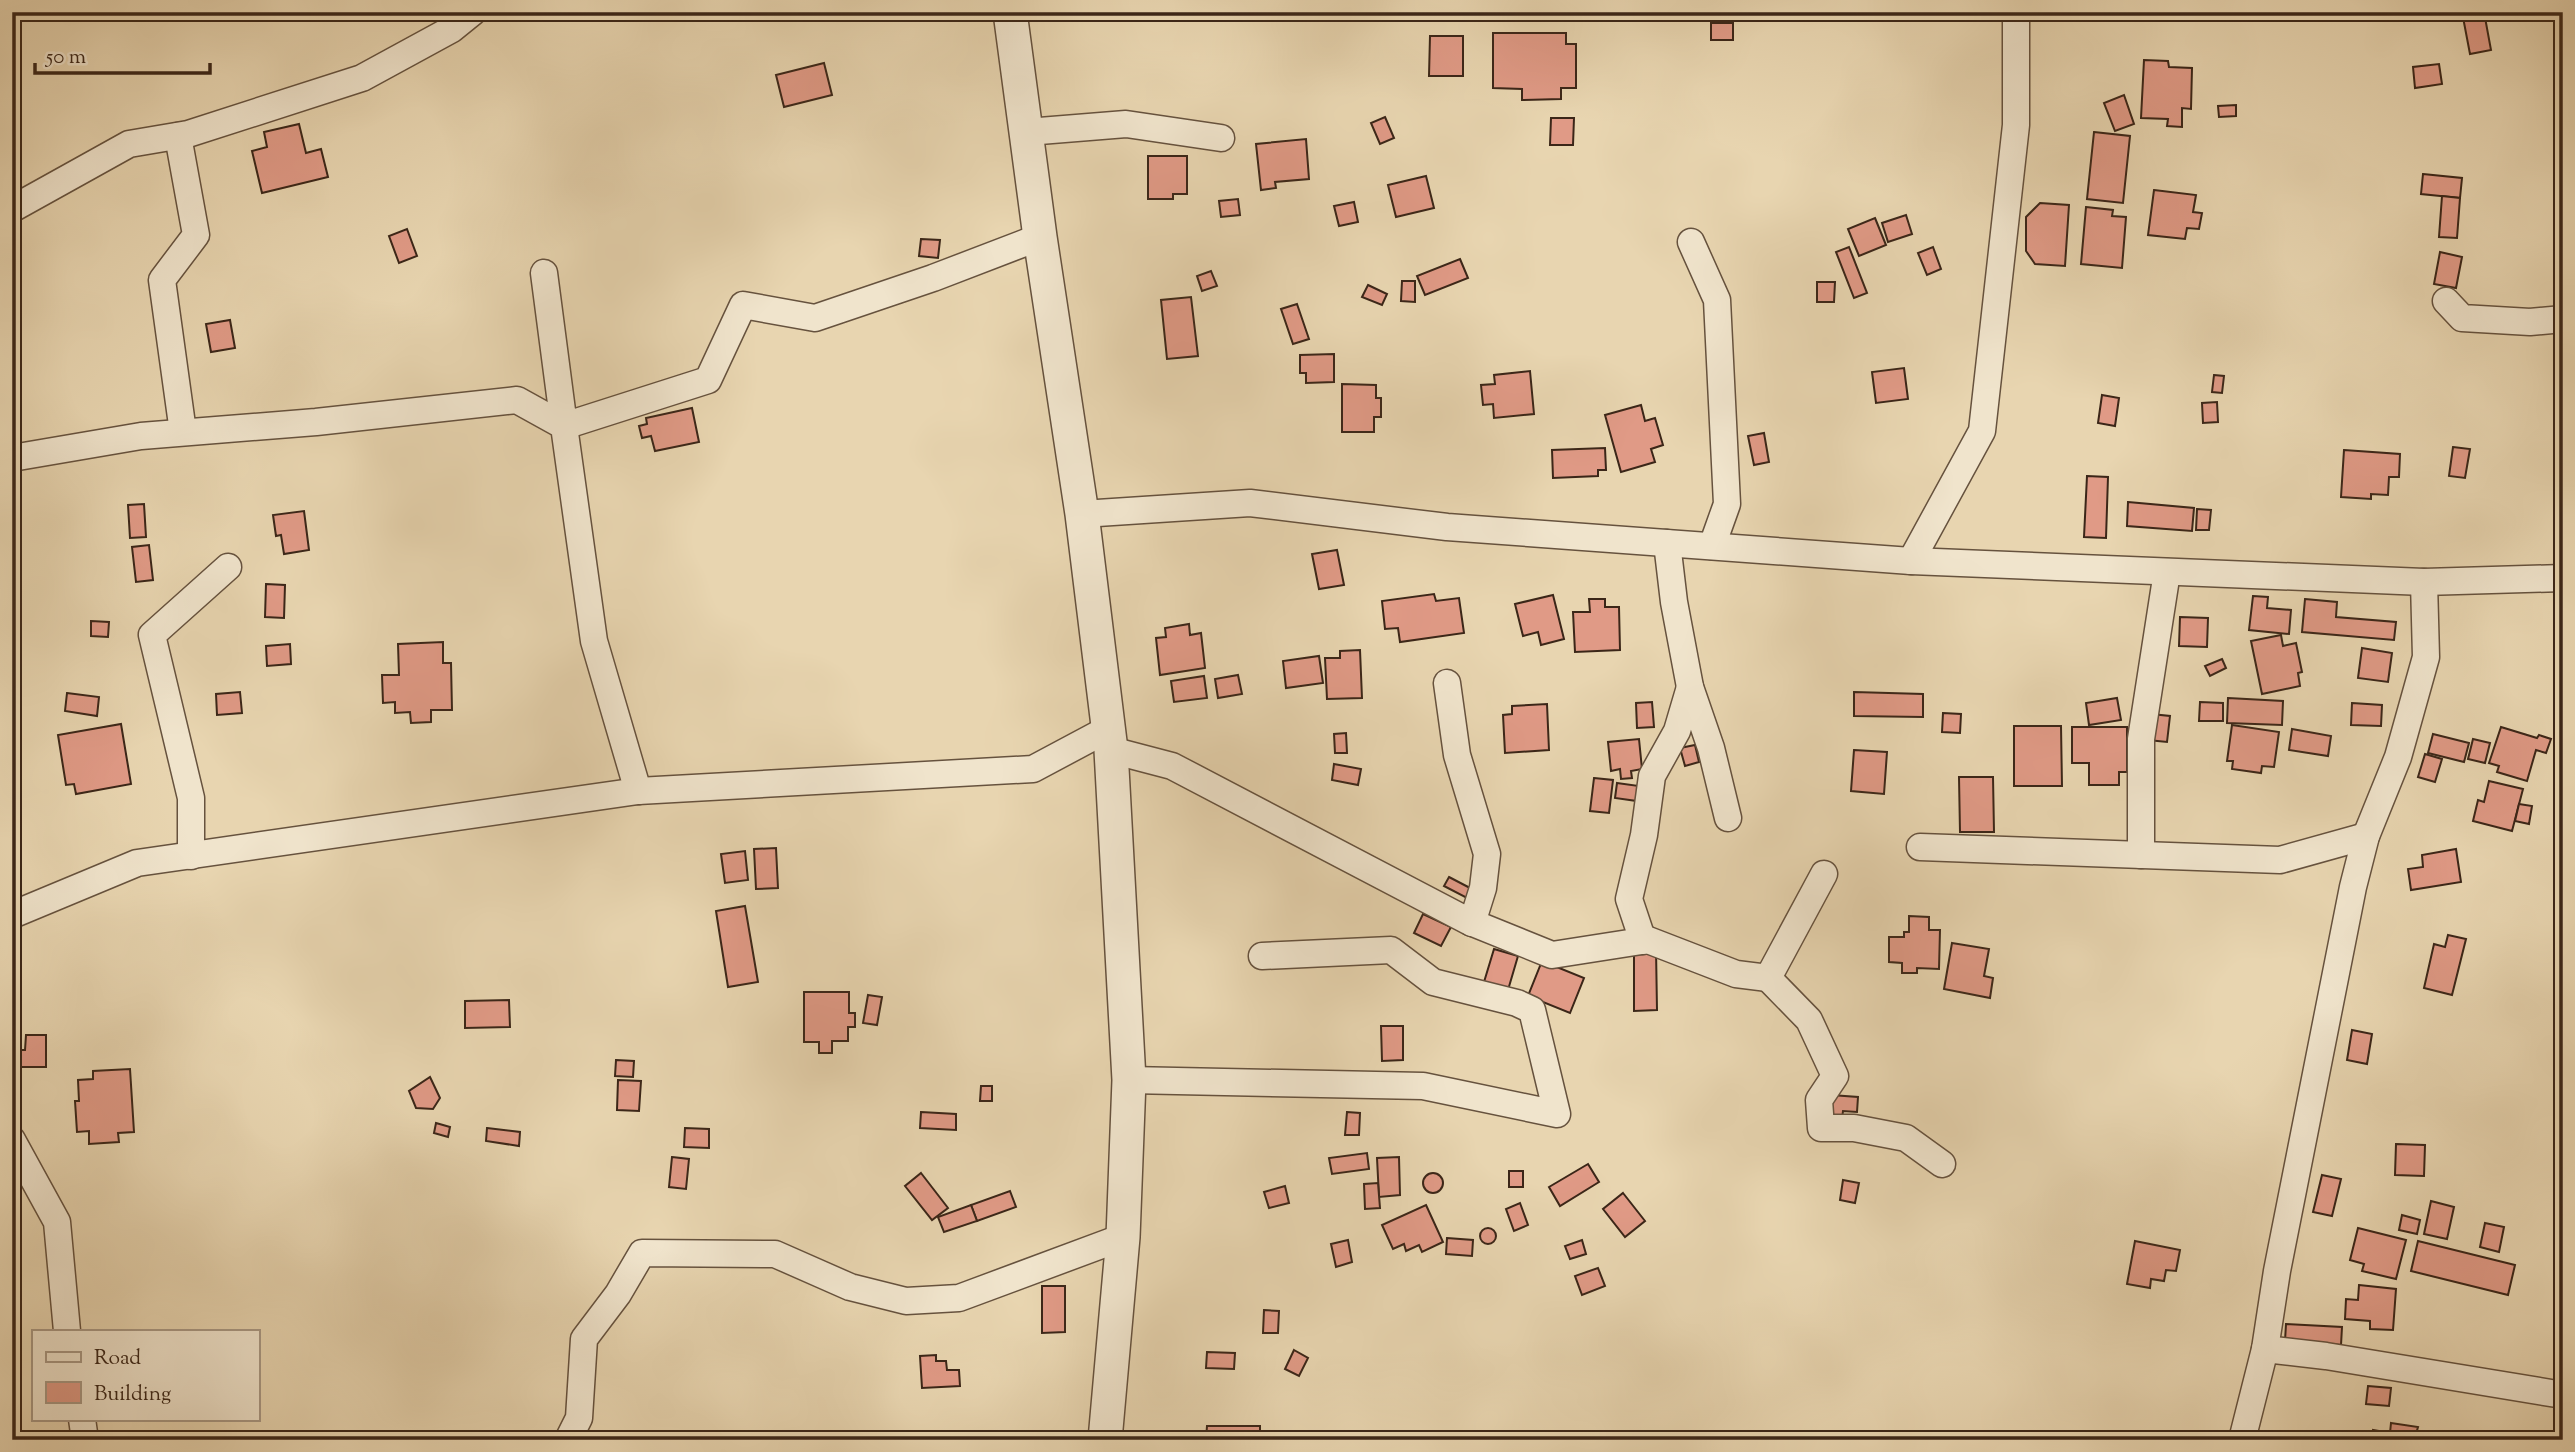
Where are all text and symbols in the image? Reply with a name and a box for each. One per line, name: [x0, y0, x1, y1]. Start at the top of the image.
scale bar: [35, 32, 210, 76]
text: 50 m: [45, 43, 86, 73]
legend: [32, 1330, 259, 1420]
text: Road: [94, 1344, 141, 1374]
text: Building: [94, 1380, 171, 1410]

